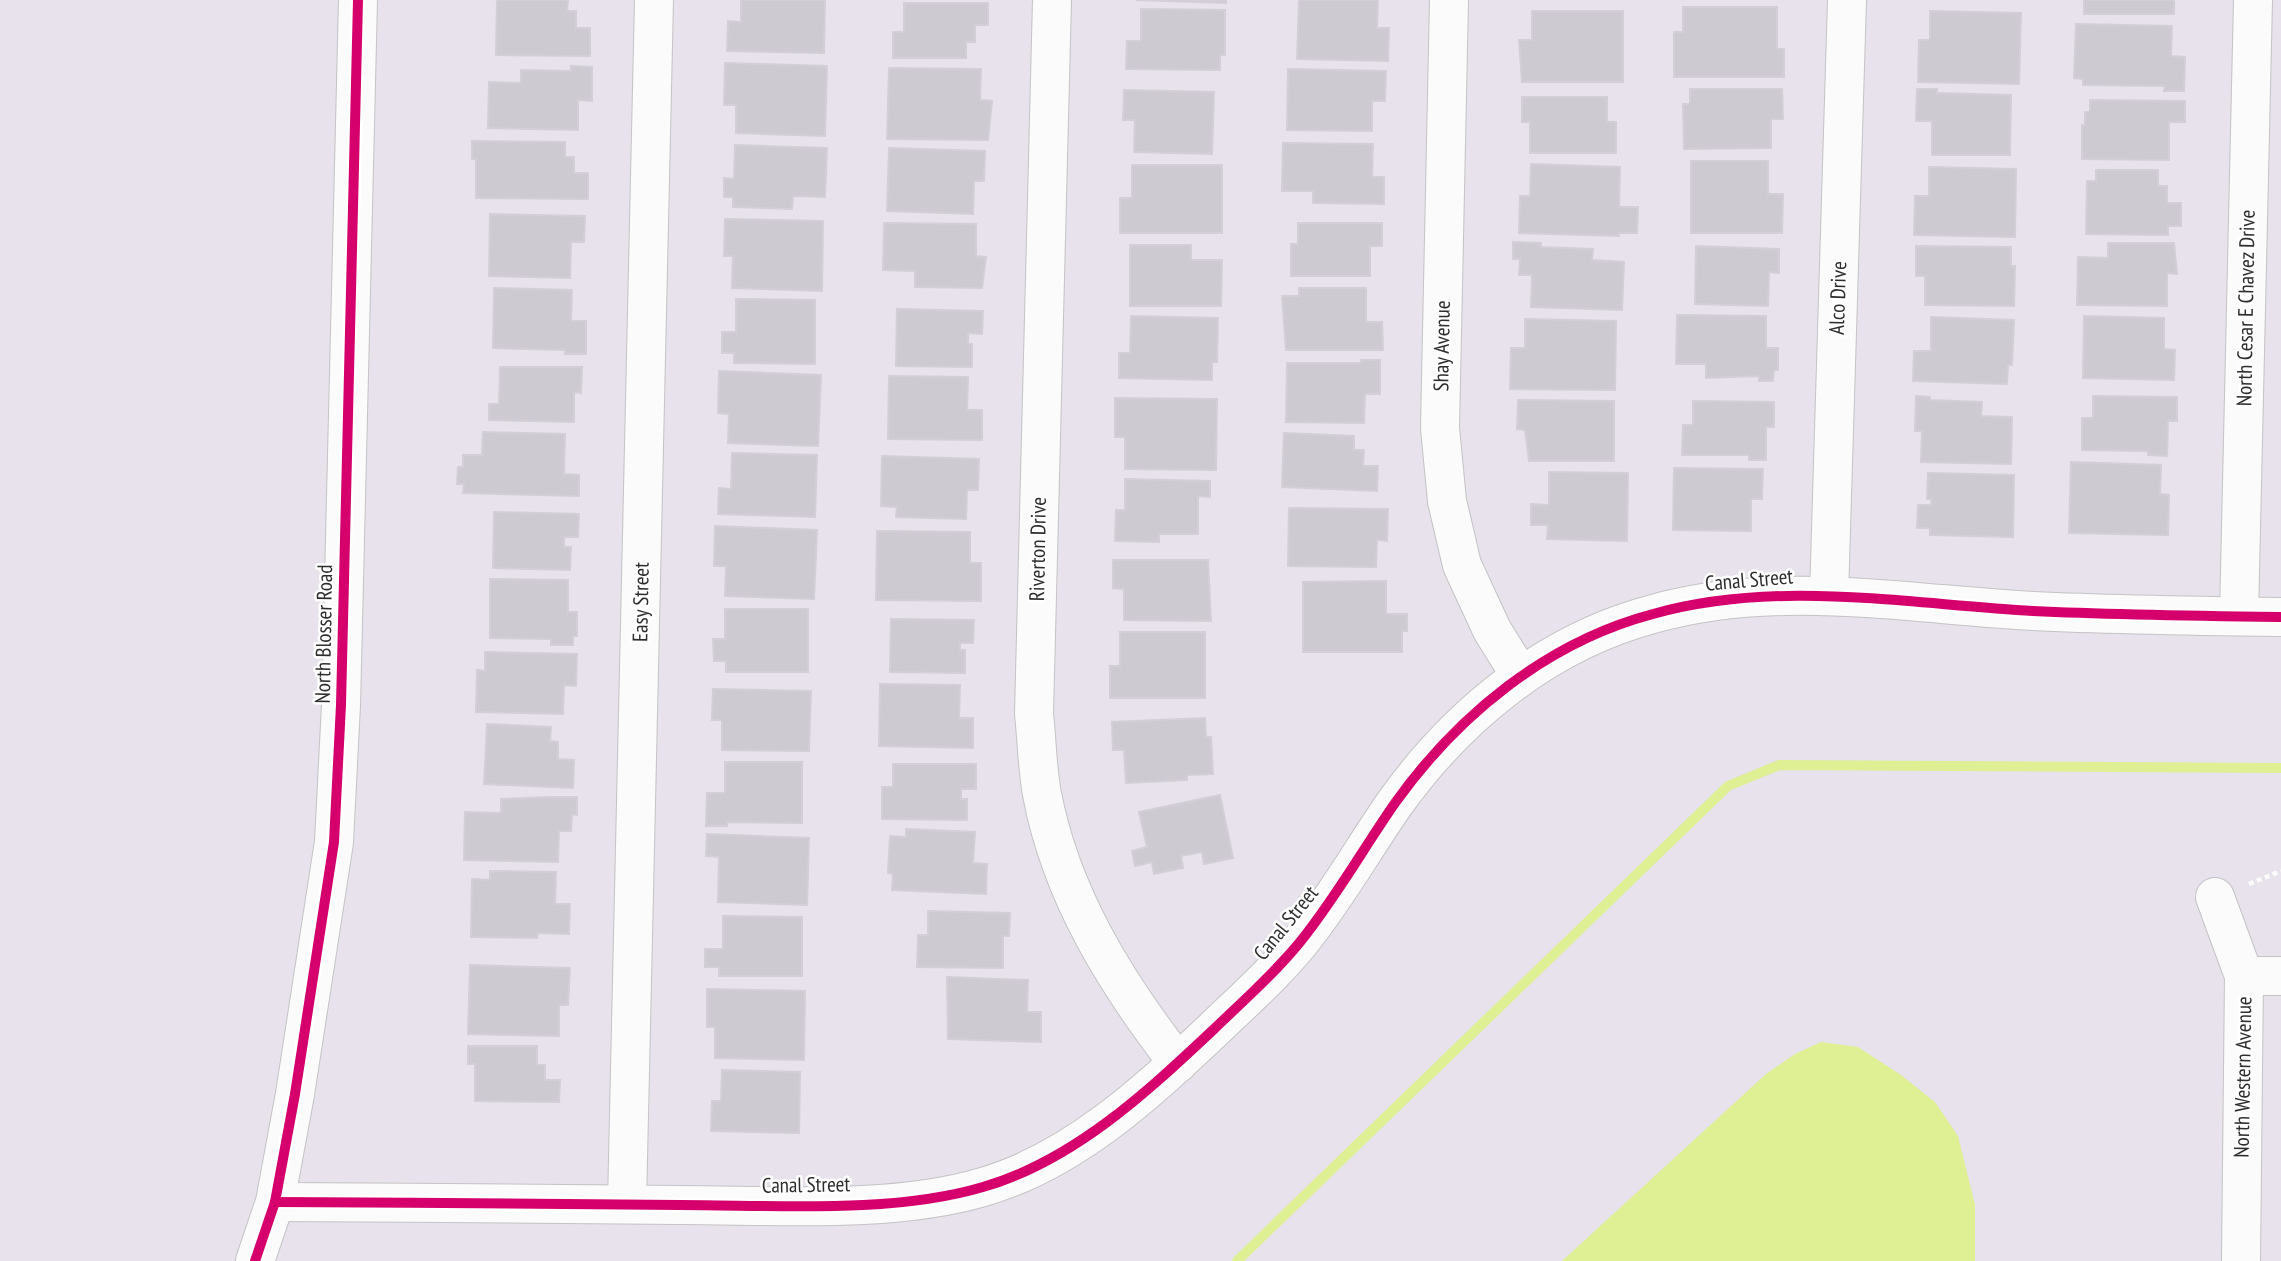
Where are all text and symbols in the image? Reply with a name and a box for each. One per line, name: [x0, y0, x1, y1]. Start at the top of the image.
street label: North Cesar E Chavez Drive: [2230, 209, 2261, 406]
street label: Alco Drive: [1823, 261, 1852, 335]
street label: Shay Avenue: [1427, 300, 1456, 392]
street label: Riverton Drive: [1023, 497, 1052, 601]
street label: Easy Street: [626, 562, 655, 642]
street label: Canal Street: [1704, 562, 1794, 597]
street label: North Blosser Road: [309, 564, 338, 704]
street label: Canal Street: [1247, 880, 1324, 965]
street label: North Western Avenue: [2228, 996, 2257, 1158]
street label: Canal Street: [762, 1170, 851, 1199]

